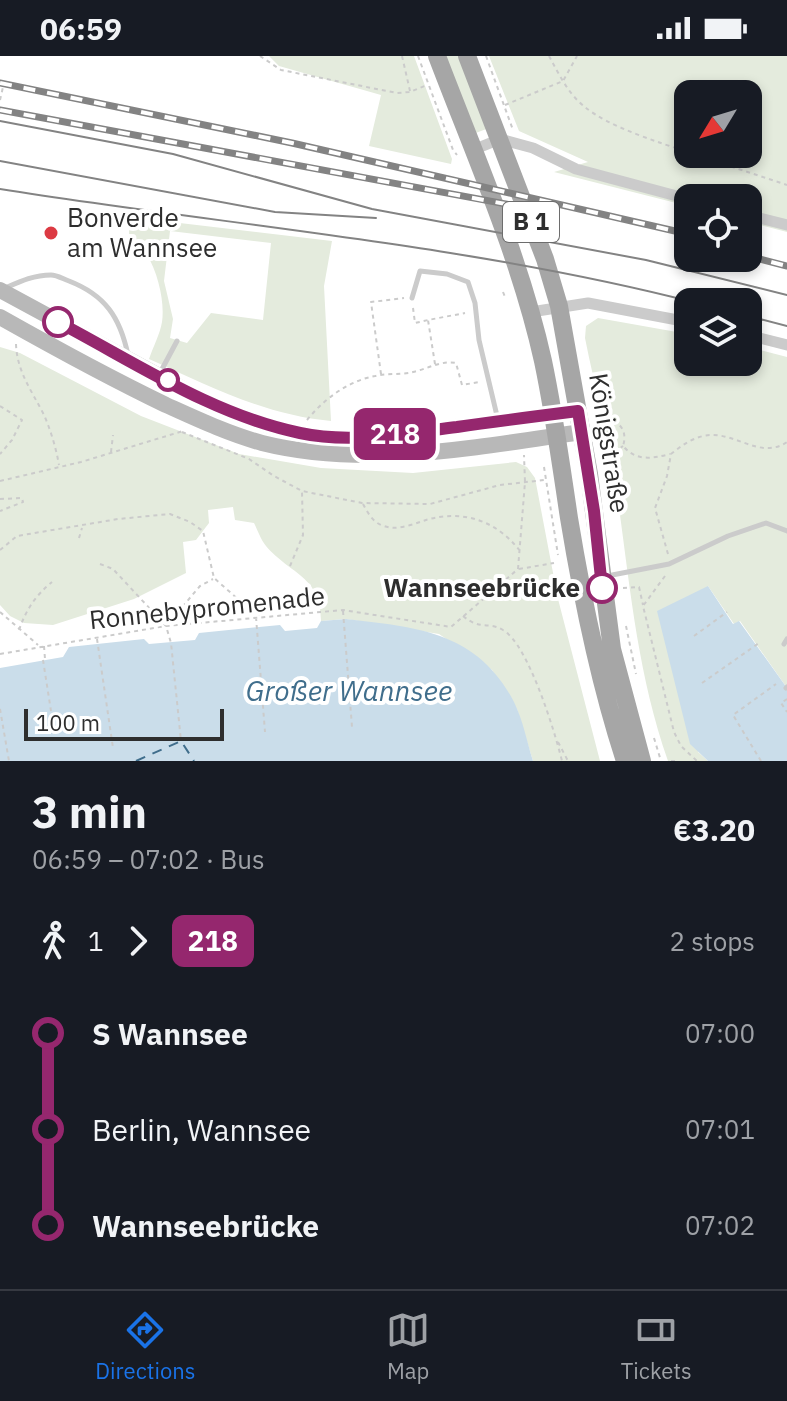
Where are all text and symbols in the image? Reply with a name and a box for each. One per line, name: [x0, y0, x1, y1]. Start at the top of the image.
text: 06:59: [40, 9, 122, 48]
north arrow: [674, 80, 762, 168]
map controls: [674, 80, 762, 376]
button: locate: [674, 184, 762, 272]
place label: Bonverde am Wannsee: [67, 200, 217, 264]
road number: B 1: [503, 202, 559, 242]
marker: Bonverde am Wannsee: [42, 224, 60, 242]
button: layers: [674, 288, 762, 376]
unlabelled marker: [43, 307, 73, 337]
unlabelled marker: [157, 369, 179, 391]
street label: Königstraße: [582, 370, 638, 515]
line badge: 218: [349, 408, 441, 460]
text: 218: [370, 415, 420, 452]
place label: Wannseebrücke: [383, 570, 580, 604]
marker: Wannseebrücke: [587, 573, 617, 603]
street label: Ronnebypromenade: [87, 578, 326, 636]
water label: Großer Wannsee: [246, 672, 452, 709]
scale bar: [24, 705, 224, 741]
text: 100 m: [36, 708, 100, 737]
text: 3 min: [32, 783, 147, 840]
text: €3.20: [673, 810, 755, 849]
text: 06:59 – 07:02 · Bus: [32, 842, 265, 876]
icon: walk: [32, 919, 76, 963]
icon: forward: [116, 919, 160, 963]
text: 218: [188, 922, 238, 959]
text: 1: [88, 924, 104, 958]
text: 2 stops: [669, 924, 755, 958]
text: S Wannsee: [92, 1014, 248, 1053]
text: 07:00: [685, 1016, 755, 1050]
text: Berlin, Wannsee: [92, 1110, 311, 1149]
text: 07:01: [685, 1112, 755, 1146]
text: Wannseebrücke: [92, 1206, 319, 1245]
text: 07:02: [685, 1208, 755, 1242]
tab: Directions: [95, 1308, 195, 1385]
tab: Map: [386, 1308, 430, 1385]
tab: Tickets: [621, 1308, 692, 1385]

